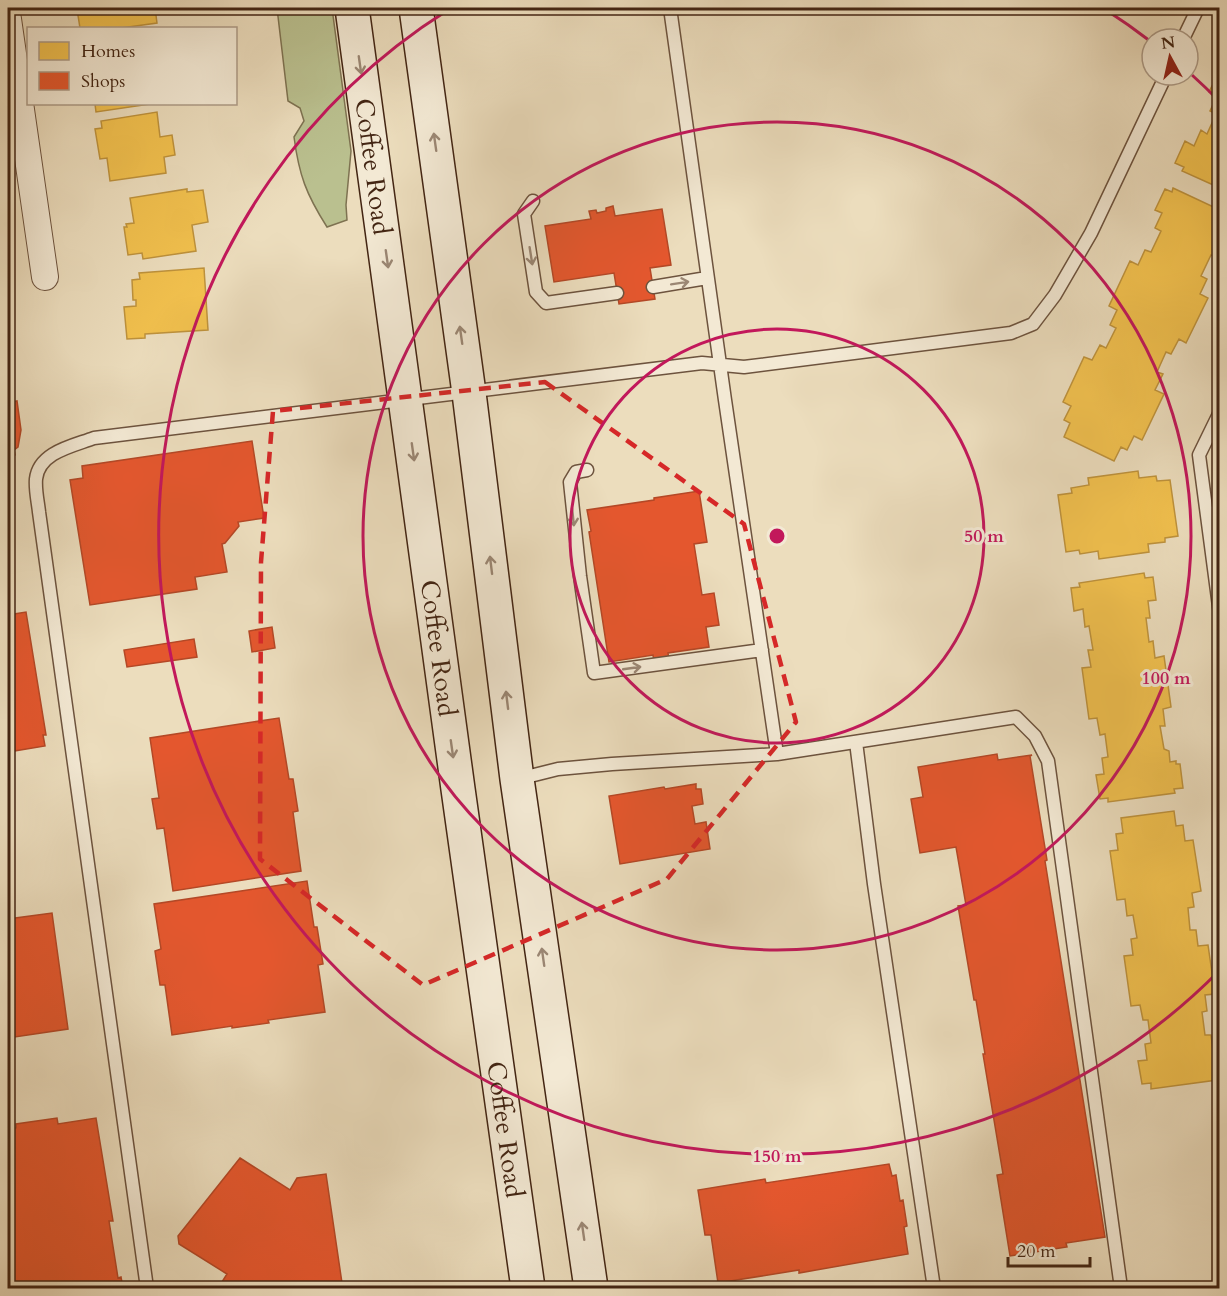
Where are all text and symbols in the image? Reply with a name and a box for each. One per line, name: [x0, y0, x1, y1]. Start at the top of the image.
legend: [27, 27, 237, 105]
north arrow: [1140, 27, 1200, 87]
text: N: [1160, 31, 1177, 55]
text: Homes: [81, 39, 135, 64]
one-way arrow: [355, 55, 366, 75]
text: Shops: [81, 69, 125, 94]
street label: Coffee Road: [346, 96, 400, 237]
one-way arrow: [429, 133, 440, 152]
one-way arrow: [525, 246, 536, 266]
one-way arrow: [381, 248, 392, 268]
one-way arrow: [670, 277, 690, 288]
one-way arrow: [456, 326, 467, 345]
one-way arrow: [408, 441, 419, 461]
one-way arrow: [568, 507, 579, 527]
text: 50 m: [964, 524, 1004, 549]
centre of rings: [767, 526, 787, 546]
one-way arrow: [485, 555, 496, 575]
street label: Coffee Road: [412, 578, 465, 719]
one-way arrow: [622, 662, 641, 673]
text: 100 m: [1141, 666, 1191, 691]
one-way arrow: [502, 691, 513, 710]
one-way arrow: [447, 739, 458, 759]
one-way arrow: [538, 947, 549, 967]
street label: Coffee Road: [478, 1059, 532, 1200]
text: 150 m: [752, 1144, 802, 1169]
one-way arrow: [577, 1221, 588, 1241]
scale bar: [1008, 1230, 1090, 1268]
text: 20 m: [1017, 1239, 1056, 1264]

